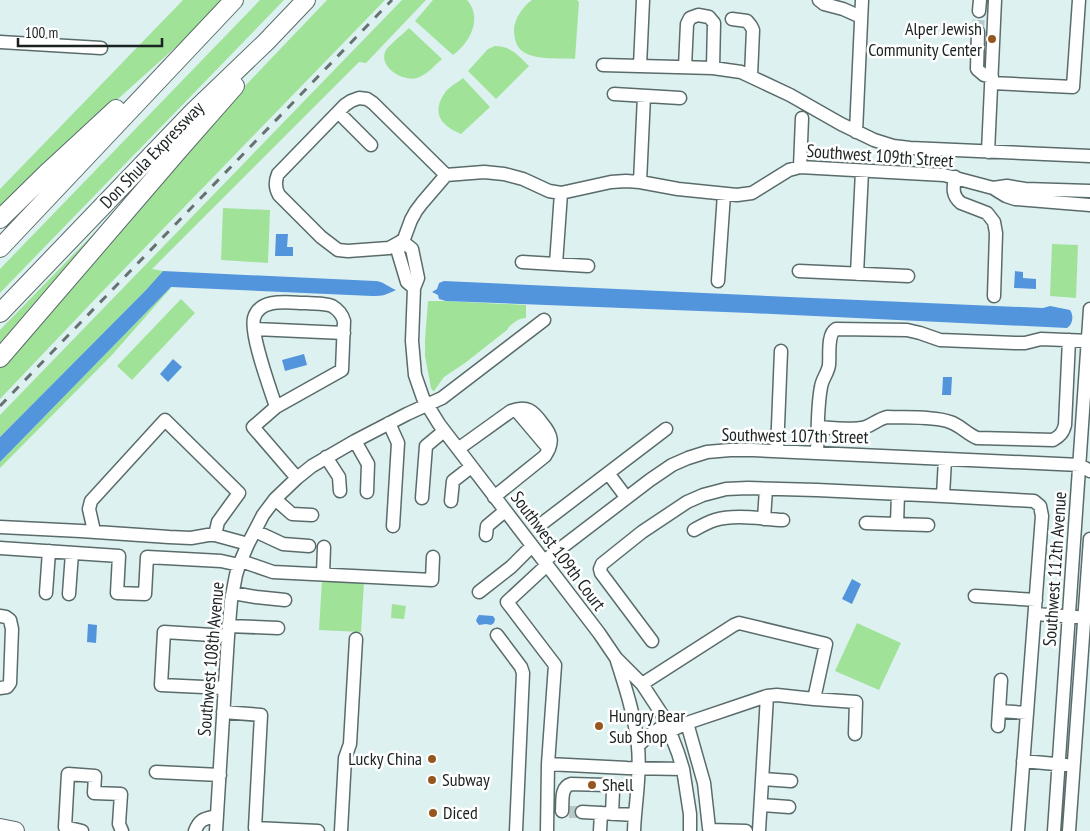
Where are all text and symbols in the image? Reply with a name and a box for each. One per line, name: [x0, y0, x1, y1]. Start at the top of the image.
scale bar: [18, 15, 161, 47]
place label: Alper Jewish Community Center: [868, 17, 982, 61]
text: 100 m: [25, 23, 58, 42]
marker: Alper Jewish Community Center: [986, 33, 998, 45]
street label: Don Shula Expressway: [95, 96, 209, 213]
street label: Southwest 109th Street: [806, 139, 954, 172]
street label: Southwest 107th Street: [721, 423, 869, 448]
street label: Southwest 109th Court: [506, 486, 611, 615]
street label: Southwest 112th Avenue: [1038, 491, 1071, 647]
street label: Southwest 108th Avenue: [192, 581, 229, 737]
place label: Hungry Bear Sub Shop: [609, 704, 685, 748]
marker: Hungry Bear Sub Shop: [593, 720, 605, 732]
place label: Lucky China: [348, 747, 422, 770]
marker: Lucky China: [426, 753, 438, 765]
place label: Subway: [442, 768, 490, 791]
place label: Shell: [602, 773, 634, 796]
marker: Subway: [426, 774, 438, 786]
marker: Shell: [586, 779, 598, 791]
place label: Diced: [443, 801, 478, 824]
marker: Diced: [427, 807, 439, 819]

